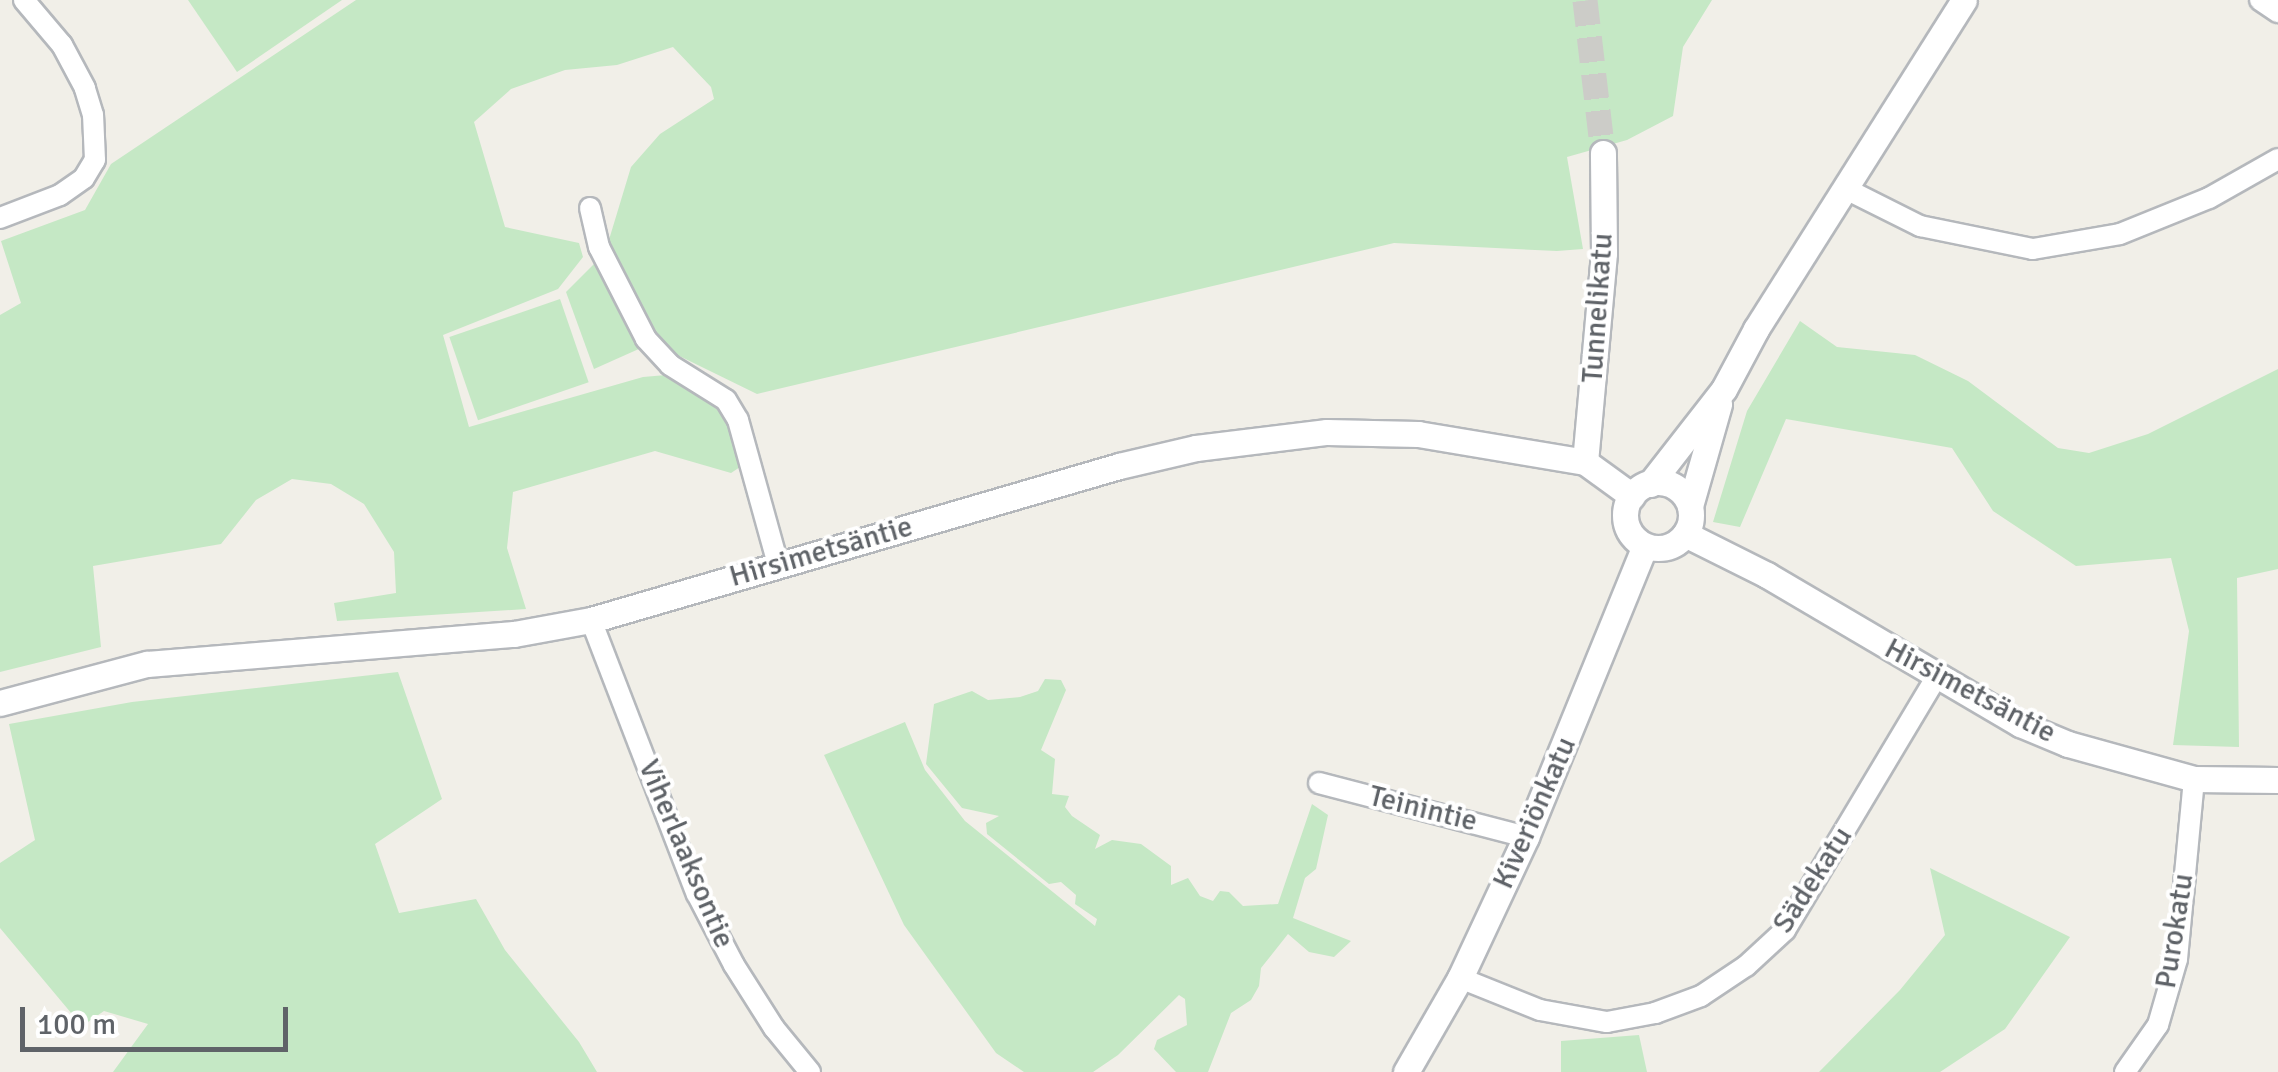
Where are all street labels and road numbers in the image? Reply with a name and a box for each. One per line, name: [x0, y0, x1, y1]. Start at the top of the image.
street label: Tunnelikatu: [1575, 232, 1621, 384]
street label: Hirsimetsäntie: [725, 509, 917, 595]
street label: Hirsimetsäntie: [1878, 631, 2062, 751]
street label: Kiveriönkatu: [1486, 731, 1584, 895]
street label: Viherlaaksontie: [630, 754, 742, 954]
street label: Teinintie: [1365, 778, 1481, 840]
street label: Sädekatu: [1765, 820, 1861, 940]
street label: Purokatu: [2148, 871, 2202, 991]

